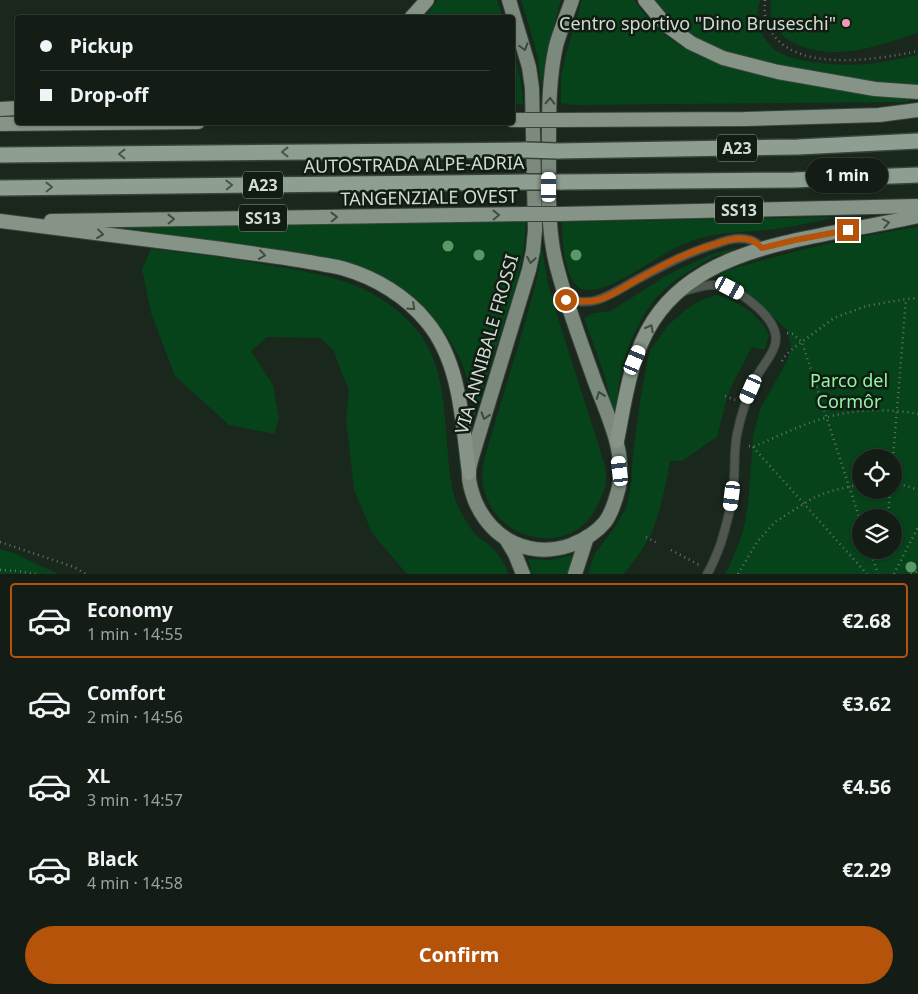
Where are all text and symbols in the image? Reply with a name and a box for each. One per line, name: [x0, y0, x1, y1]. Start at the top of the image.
place label: Centro sportivo "Dino Bruseschi": [559, 11, 836, 35]
marker: Centro sportivo "Dino Bruseschi": [840, 17, 852, 29]
text: Pickup: [70, 33, 133, 59]
one-way arrow: [518, 42, 529, 51]
text: Drop-off: [70, 82, 149, 108]
one-way arrow: [544, 97, 555, 105]
road number: A23: [717, 134, 757, 162]
one-way arrow: [280, 147, 288, 157]
one-way arrow: [118, 149, 126, 159]
street label: AUTOSTRADA ALPE-ADRIA: [303, 150, 525, 178]
callout: 1 min: [807, 158, 889, 192]
text: 1 min: [825, 164, 869, 186]
road number: A23: [243, 172, 283, 198]
car: [541, 172, 556, 202]
one-way arrow: [225, 180, 233, 190]
one-way arrow: [45, 182, 53, 192]
street label: TANGENZIALE OVEST: [340, 183, 518, 211]
road number: SS13: [715, 196, 763, 224]
road number: SS13: [239, 204, 287, 232]
one-way arrow: [492, 210, 500, 220]
one-way arrow: [330, 212, 338, 222]
one-way arrow: [168, 214, 175, 224]
one-way arrow: [881, 218, 890, 228]
route end: [837, 219, 859, 241]
one-way arrow: [97, 228, 105, 239]
one-way arrow: [258, 249, 266, 260]
street label: VIA ANNIBALE FROSSI: [449, 251, 523, 437]
one-way arrow: [526, 256, 537, 265]
car: [713, 274, 746, 302]
route start: [555, 289, 577, 311]
one-way arrow: [406, 301, 415, 310]
one-way arrow: [644, 324, 654, 333]
car: [622, 343, 647, 377]
park label: Parco del Cormôr: [810, 368, 888, 413]
car: [738, 372, 763, 406]
one-way arrow: [596, 392, 606, 400]
one-way arrow: [480, 411, 490, 420]
map controls: [852, 449, 902, 559]
button: locate: [852, 449, 902, 499]
car: [610, 455, 629, 487]
car: [722, 480, 741, 512]
button: layers: [852, 509, 902, 559]
text: Economy: [87, 597, 173, 623]
icon: car: [27, 598, 72, 643]
text: €2.68: [842, 608, 891, 634]
text: 1 min · 14:55: [87, 623, 183, 645]
text: Comfort: [87, 680, 166, 706]
icon: car: [27, 681, 72, 726]
text: €3.62: [842, 691, 891, 717]
text: 2 min · 14:56: [87, 706, 183, 728]
text: XL: [87, 763, 110, 789]
icon: car: [27, 764, 72, 809]
text: €4.56: [842, 774, 891, 800]
text: 3 min · 14:57: [87, 789, 183, 811]
text: Black: [87, 846, 138, 872]
icon: car: [27, 847, 72, 892]
text: €2.29: [842, 857, 891, 883]
text: 4 min · 14:58: [87, 872, 183, 894]
button: Confirm: [25, 926, 893, 984]

